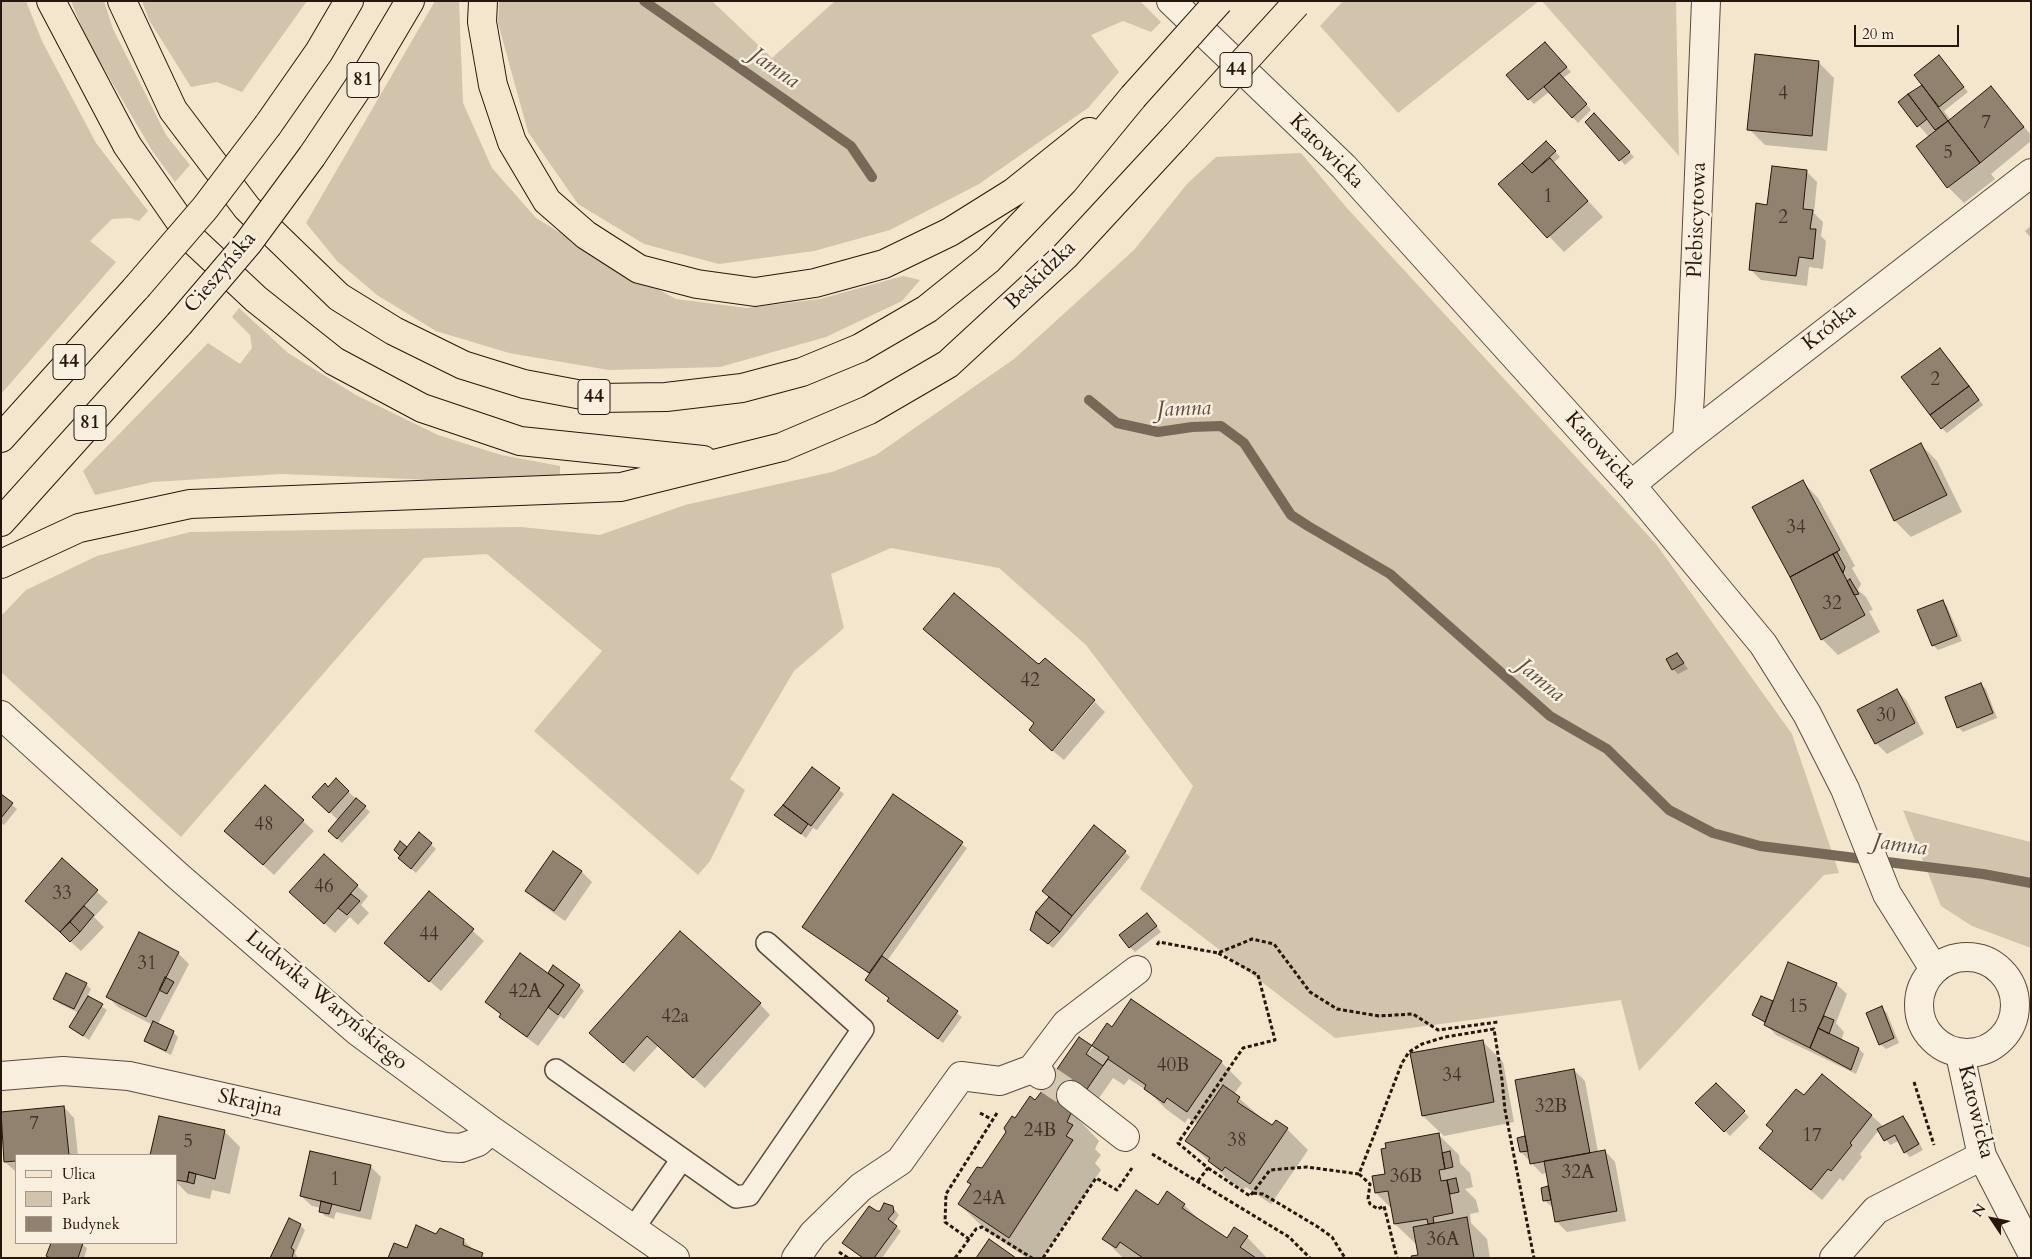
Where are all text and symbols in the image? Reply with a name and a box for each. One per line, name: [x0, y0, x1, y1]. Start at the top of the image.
scale bar: [1857, 15, 1962, 47]
text: 20 m: [1862, 24, 1894, 44]
water label: Jamna: [744, 43, 804, 95]
road number: 44: [1220, 52, 1252, 88]
road number: 81: [347, 62, 379, 98]
house number: 4: [1778, 84, 1788, 106]
street label: Katowicka: [1283, 109, 1369, 195]
house number: 7: [1981, 113, 1991, 135]
house number: 5: [1943, 143, 1953, 165]
street label: Plebiscytowa: [1683, 162, 1713, 278]
house number: 1: [1543, 187, 1553, 209]
house number: 2: [1778, 208, 1788, 230]
street label: Cieszyńska: [180, 227, 262, 319]
street label: Beskidzka: [1000, 236, 1082, 316]
street label: Krótka: [1798, 299, 1862, 357]
road number: 44: [53, 344, 85, 380]
house number: 2: [1930, 370, 1940, 392]
road number: 44: [578, 380, 610, 414]
water label: Jamna: [1156, 396, 1212, 424]
road number: 81: [74, 406, 106, 440]
street label: Katowicka: [1559, 407, 1641, 495]
house number: 34: [1786, 518, 1806, 540]
house number: 32: [1822, 594, 1842, 616]
water label: Jamna: [1511, 653, 1569, 709]
house number: 42: [1020, 671, 1040, 693]
house number: 30: [1876, 706, 1896, 728]
house number: 48: [254, 815, 274, 837]
water label: Jamna: [1871, 829, 1929, 863]
house number: 46: [314, 877, 334, 899]
house number: 33: [52, 884, 72, 906]
house number: 44: [419, 925, 439, 947]
street label: Ludwika Waryńskiego: [240, 926, 412, 1076]
house number: 31: [137, 954, 157, 976]
house number: 42A: [509, 982, 541, 1004]
house number: 15: [1788, 997, 1808, 1019]
house number: 42a: [661, 1007, 689, 1029]
house number: 40B: [1157, 1056, 1189, 1078]
street label: Katowicka: [1951, 1063, 1999, 1161]
house number: 34: [1442, 1066, 1462, 1088]
street label: Skrajna: [215, 1084, 285, 1124]
house number: 32B: [1535, 1097, 1567, 1119]
house number: 7: [29, 1114, 39, 1136]
house number: 24B: [1024, 1121, 1056, 1143]
house number: 17: [1802, 1126, 1822, 1148]
house number: 38: [1227, 1131, 1247, 1153]
house number: 5: [183, 1132, 193, 1154]
legend: [15, 1154, 178, 1244]
house number: 32A: [1562, 1163, 1594, 1185]
text: Ulica: [62, 1164, 96, 1184]
house number: 36B: [1390, 1167, 1422, 1189]
house number: 1: [330, 1170, 340, 1192]
text: Park: [62, 1189, 91, 1209]
house number: 24A: [973, 1189, 1005, 1211]
north arrow: [1967, 1194, 2017, 1244]
text: N: [1968, 1200, 1990, 1221]
text: Budynek: [62, 1214, 120, 1234]
house number: 36A: [1427, 1230, 1459, 1252]

